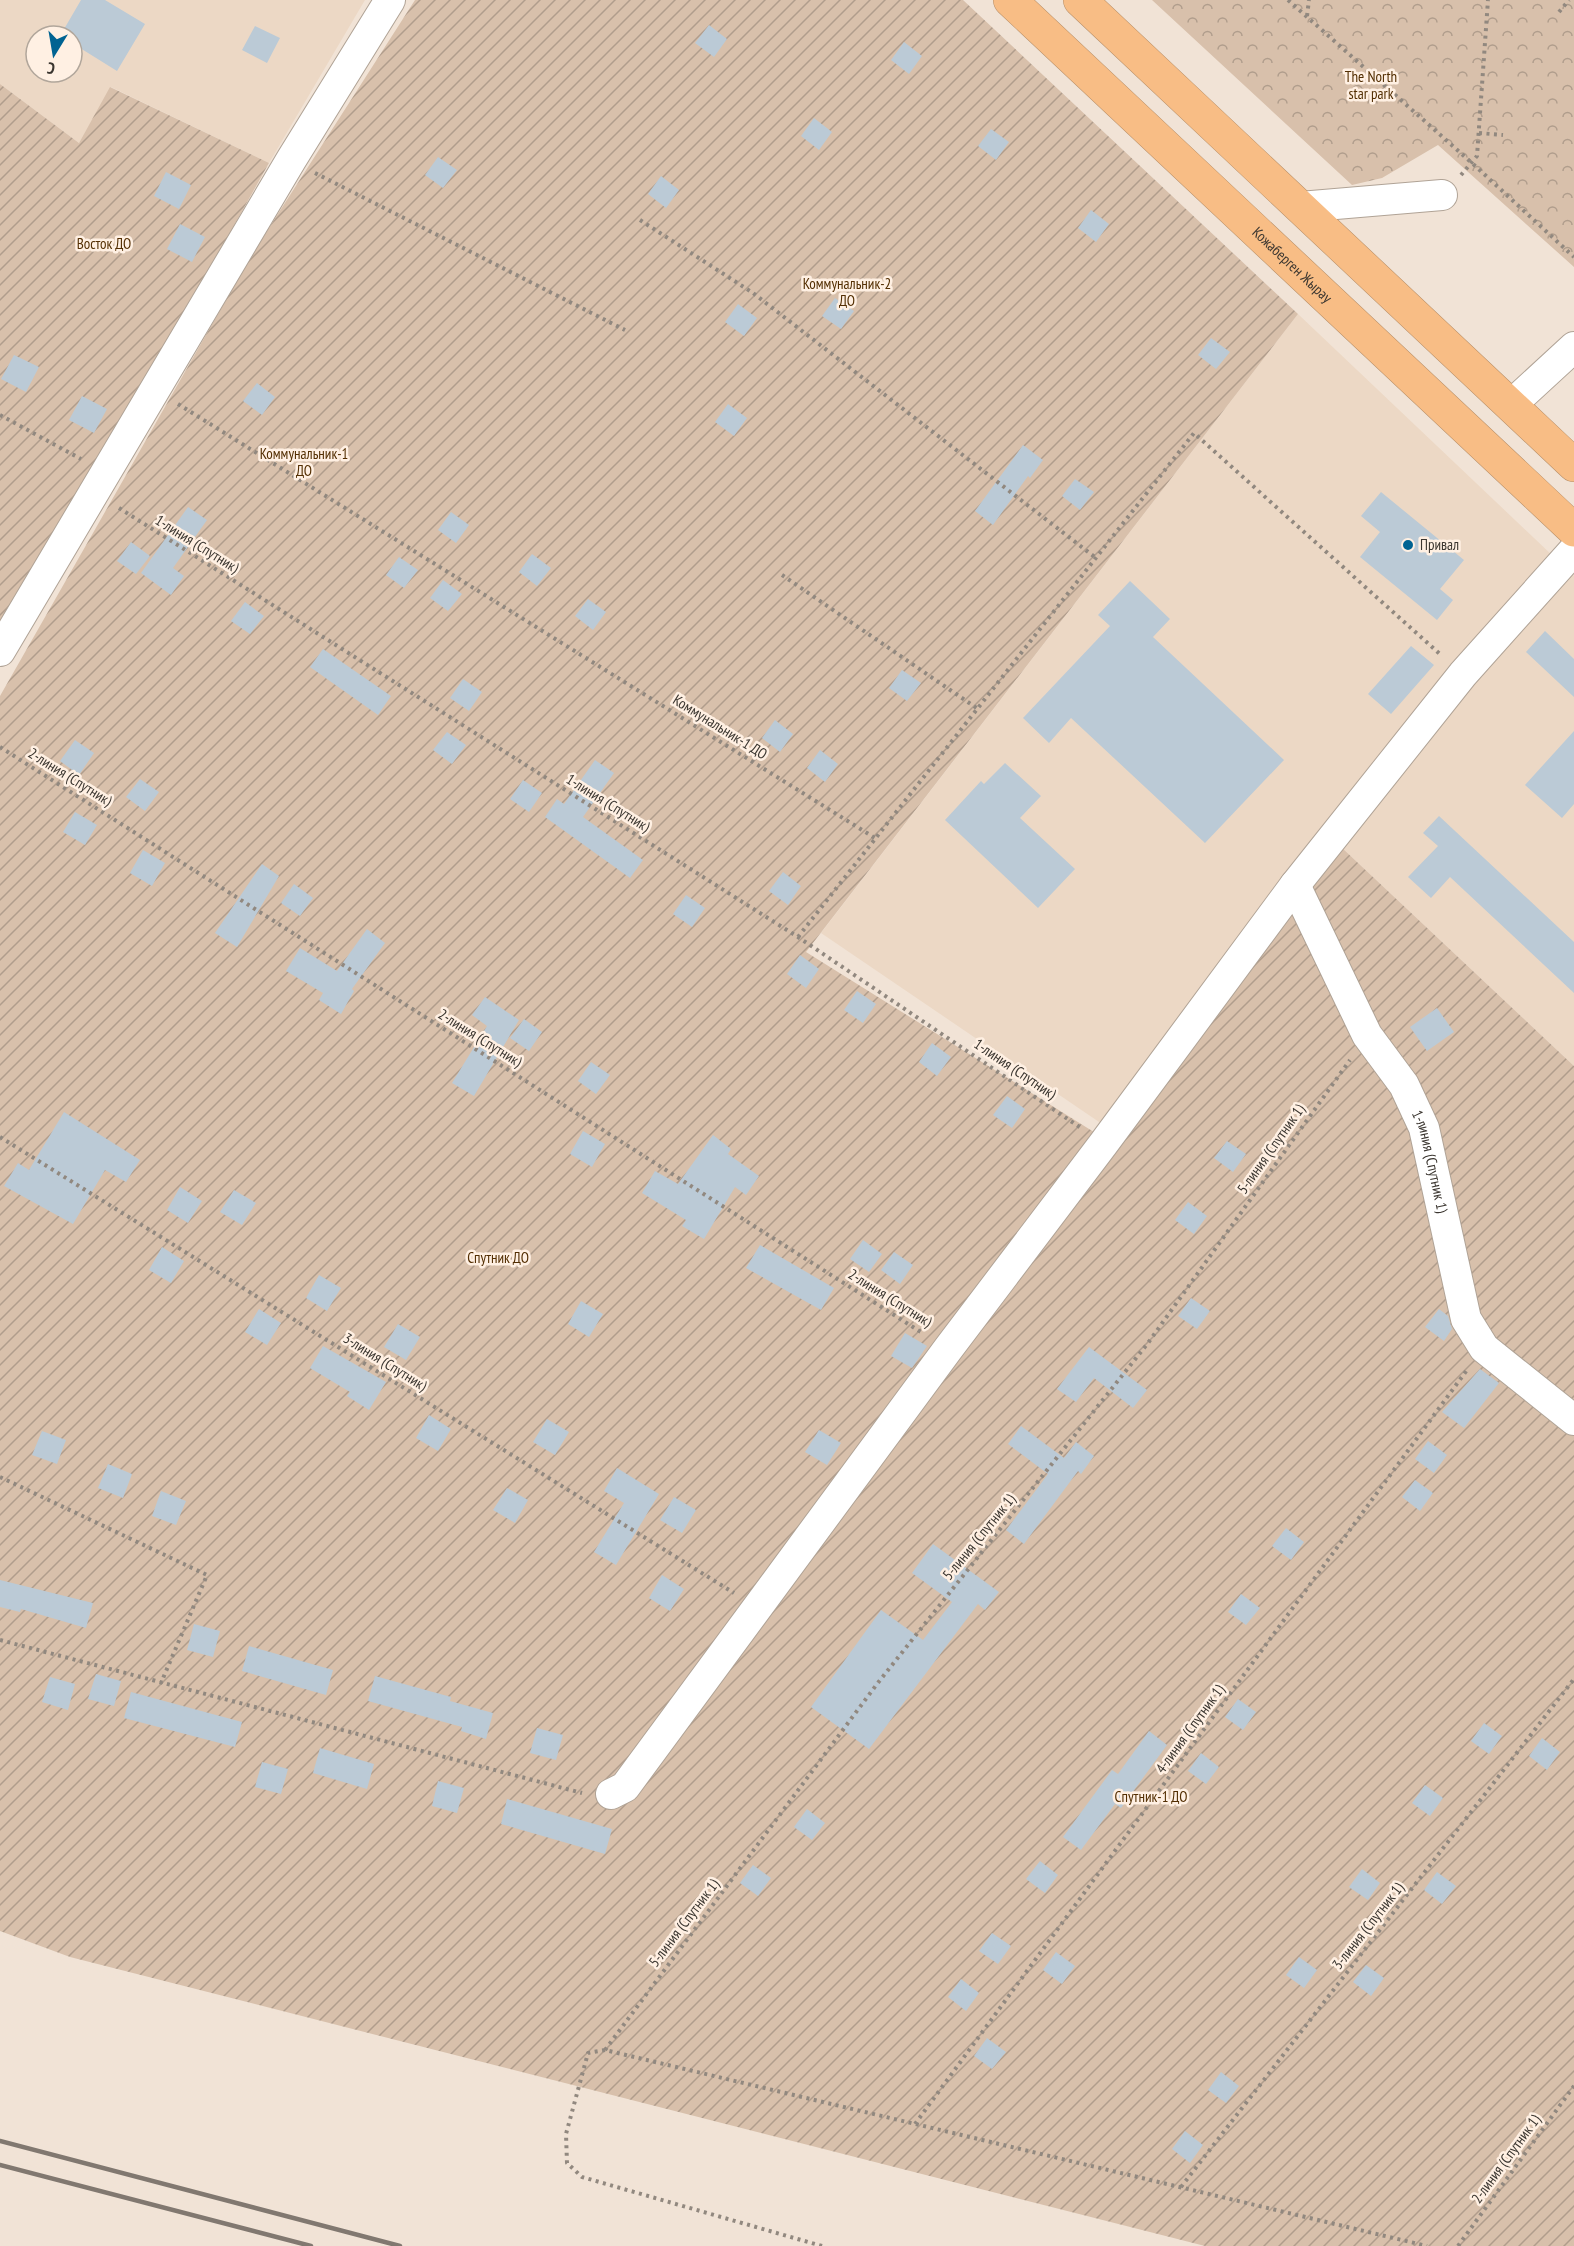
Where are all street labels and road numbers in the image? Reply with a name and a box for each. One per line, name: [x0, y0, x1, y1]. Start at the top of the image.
street label: Кожаберген Жырау: [1248, 223, 1337, 307]
street label: 1-линия (Спутник): [152, 510, 243, 577]
street label: Коммунальник-1 ДО: [670, 690, 771, 763]
street label: 2-линия (Спутник): [25, 743, 116, 810]
street label: 1-линия (Спутник): [563, 769, 654, 836]
street label: 2-линия (Спутник): [435, 1004, 526, 1071]
street label: 1-линия (Спутник): [970, 1034, 1060, 1103]
street label: 5-линия (Спутник 1): [1233, 1100, 1309, 1197]
street label: 1-линия (Спутник 1): [1408, 1107, 1452, 1215]
street label: 2-линия (Спутник): [845, 1264, 936, 1331]
street label: 3-линия (Спутник): [340, 1328, 431, 1395]
street label: 5-линия (Спутник 1): [938, 1489, 1019, 1584]
street label: 4-линия (Спутник 1): [1151, 1680, 1228, 1777]
street label: 5-линия (Спутник 1): [644, 1875, 723, 1970]
street label: 3-линия (Спутник 1): [1328, 1878, 1408, 1973]
street label: 2-линия (Спутник 1): [1467, 2110, 1544, 2207]

